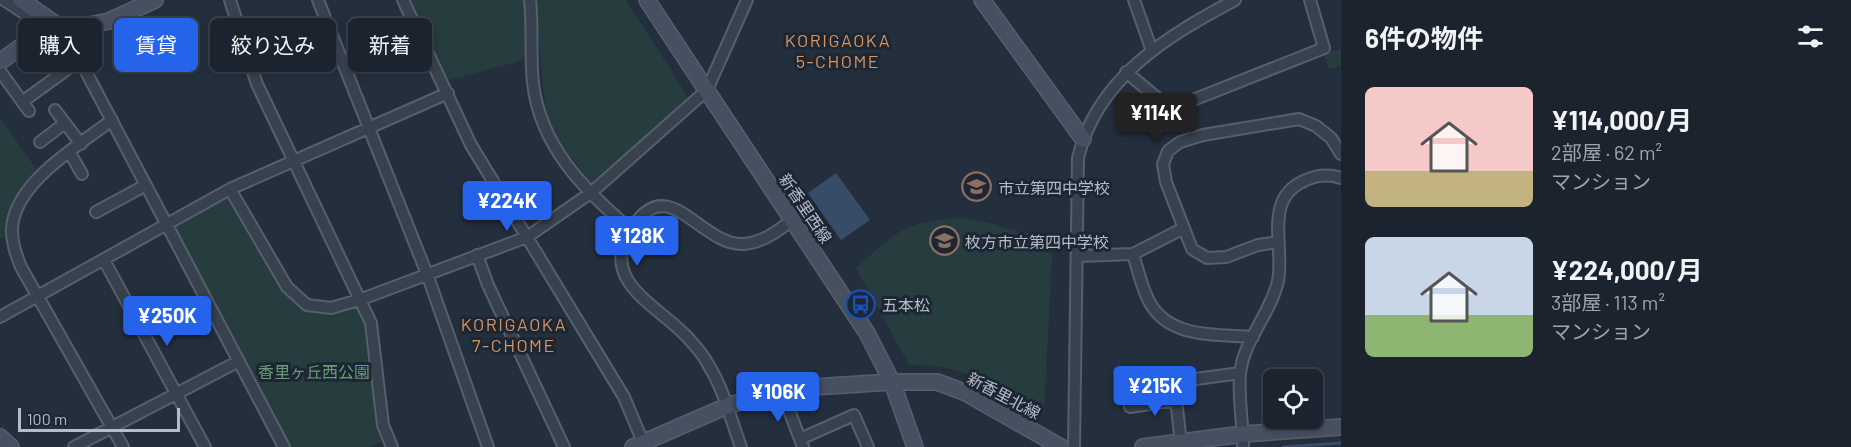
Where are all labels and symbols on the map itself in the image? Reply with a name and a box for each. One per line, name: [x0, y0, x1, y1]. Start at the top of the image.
district label: KORIGAOKA 5-CHOME: [785, 29, 891, 72]
pin: ¥114K: [1114, 93, 1198, 144]
street label: 新香里西線: [776, 170, 836, 246]
school or university icon: 市立第四中学校: [961, 171, 993, 203]
place label: 市立第四中学校: [998, 178, 1110, 197]
pin: ¥224K: [465, 181, 549, 232]
pin: ¥128K: [595, 216, 679, 267]
school or university icon: 枚方市立第四中学校: [928, 225, 960, 257]
place label: 枚方市立第四中学校: [965, 232, 1109, 251]
bus stop icon: 五本松: [845, 288, 877, 320]
place label: 五本松: [882, 295, 930, 314]
pin: ¥250K: [125, 296, 209, 347]
district label: KORIGAOKA 7-CHOME: [461, 313, 567, 356]
park label: 香里ヶ丘西公園: [258, 362, 370, 381]
pin: ¥215K: [1113, 366, 1197, 417]
street label: 新香里北線: [964, 368, 1044, 422]
pin: ¥106K: [736, 372, 820, 423]
scale bar: [18, 405, 180, 432]

